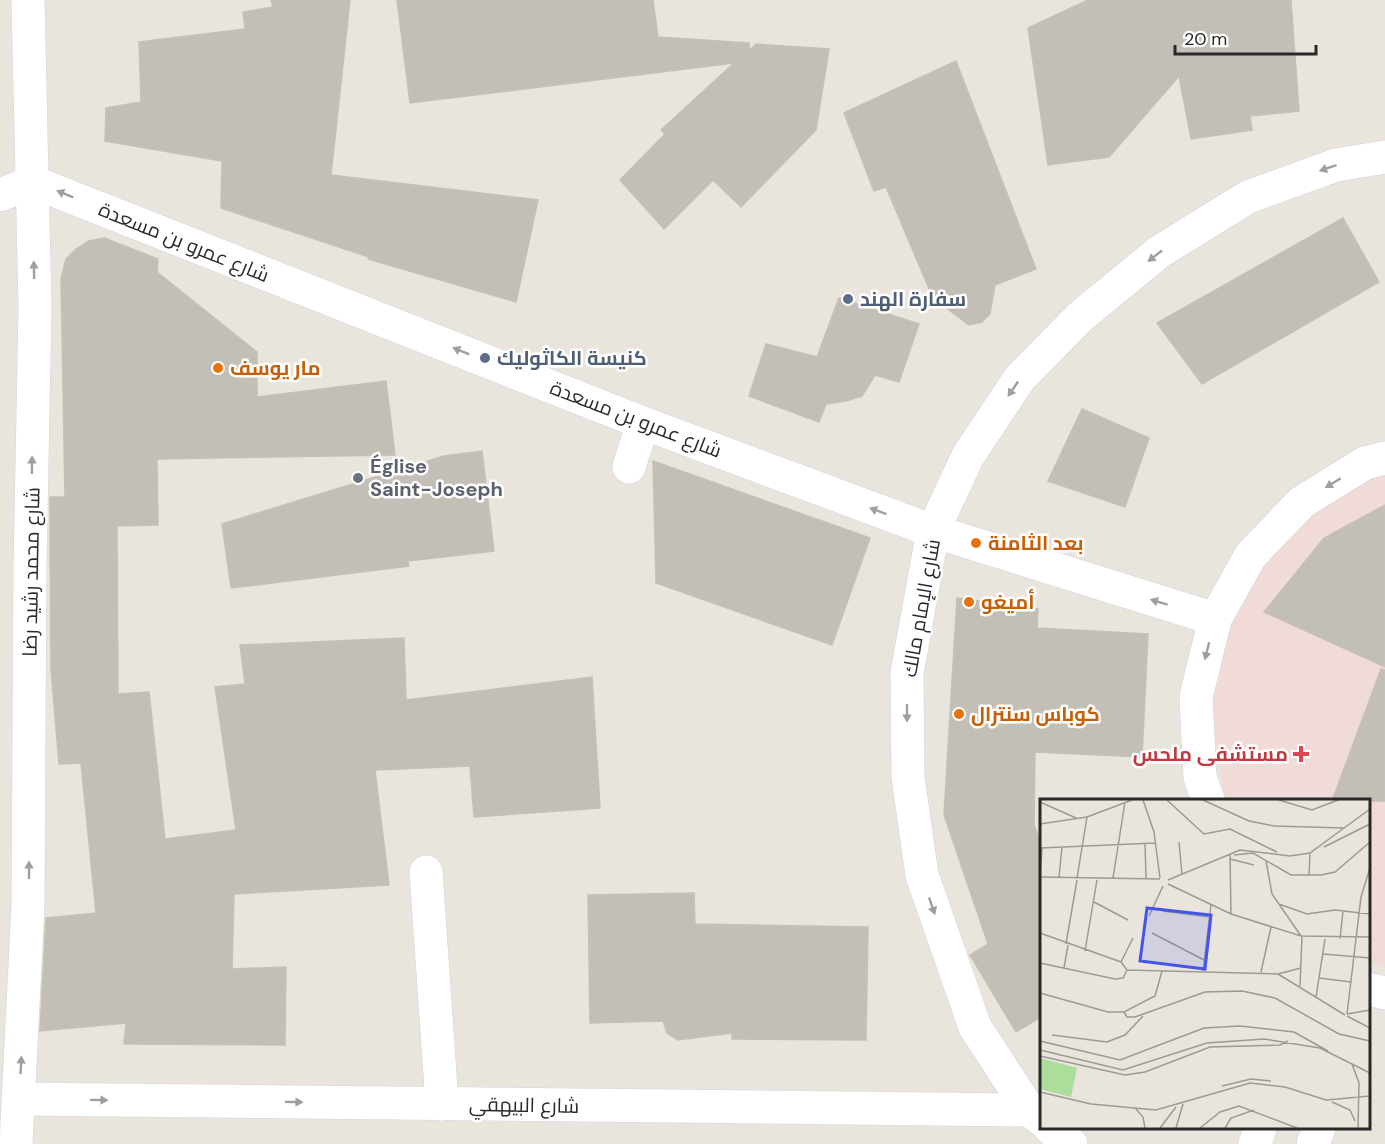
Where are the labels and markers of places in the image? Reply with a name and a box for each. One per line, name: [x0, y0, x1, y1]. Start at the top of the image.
place label: سفارة الهند: [860, 286, 966, 312]
marker: سفارة الهند: [841, 292, 855, 306]
place label: كنيسة الكاثوليك: [497, 345, 647, 371]
marker: كنيسة الكاثوليك: [478, 351, 492, 365]
place label: مار يوسف: [230, 355, 321, 381]
marker: مار يوسف: [211, 361, 225, 375]
place label: Église Saint-Joseph: [370, 453, 503, 502]
marker: Église Saint-Joseph: [351, 471, 365, 485]
place label: بعد الثامنة: [988, 530, 1083, 556]
marker: بعد الثامنة: [969, 536, 983, 550]
place label: أميغو: [981, 588, 1035, 615]
marker: أميغو: [962, 595, 976, 609]
place label: كوباس سنترال: [971, 701, 1100, 727]
marker: كوباس سنترال: [952, 707, 966, 721]
place label: مستشفى ملحس: [1133, 741, 1288, 767]
marker: مستشفى ملحس: [1292, 745, 1310, 763]

